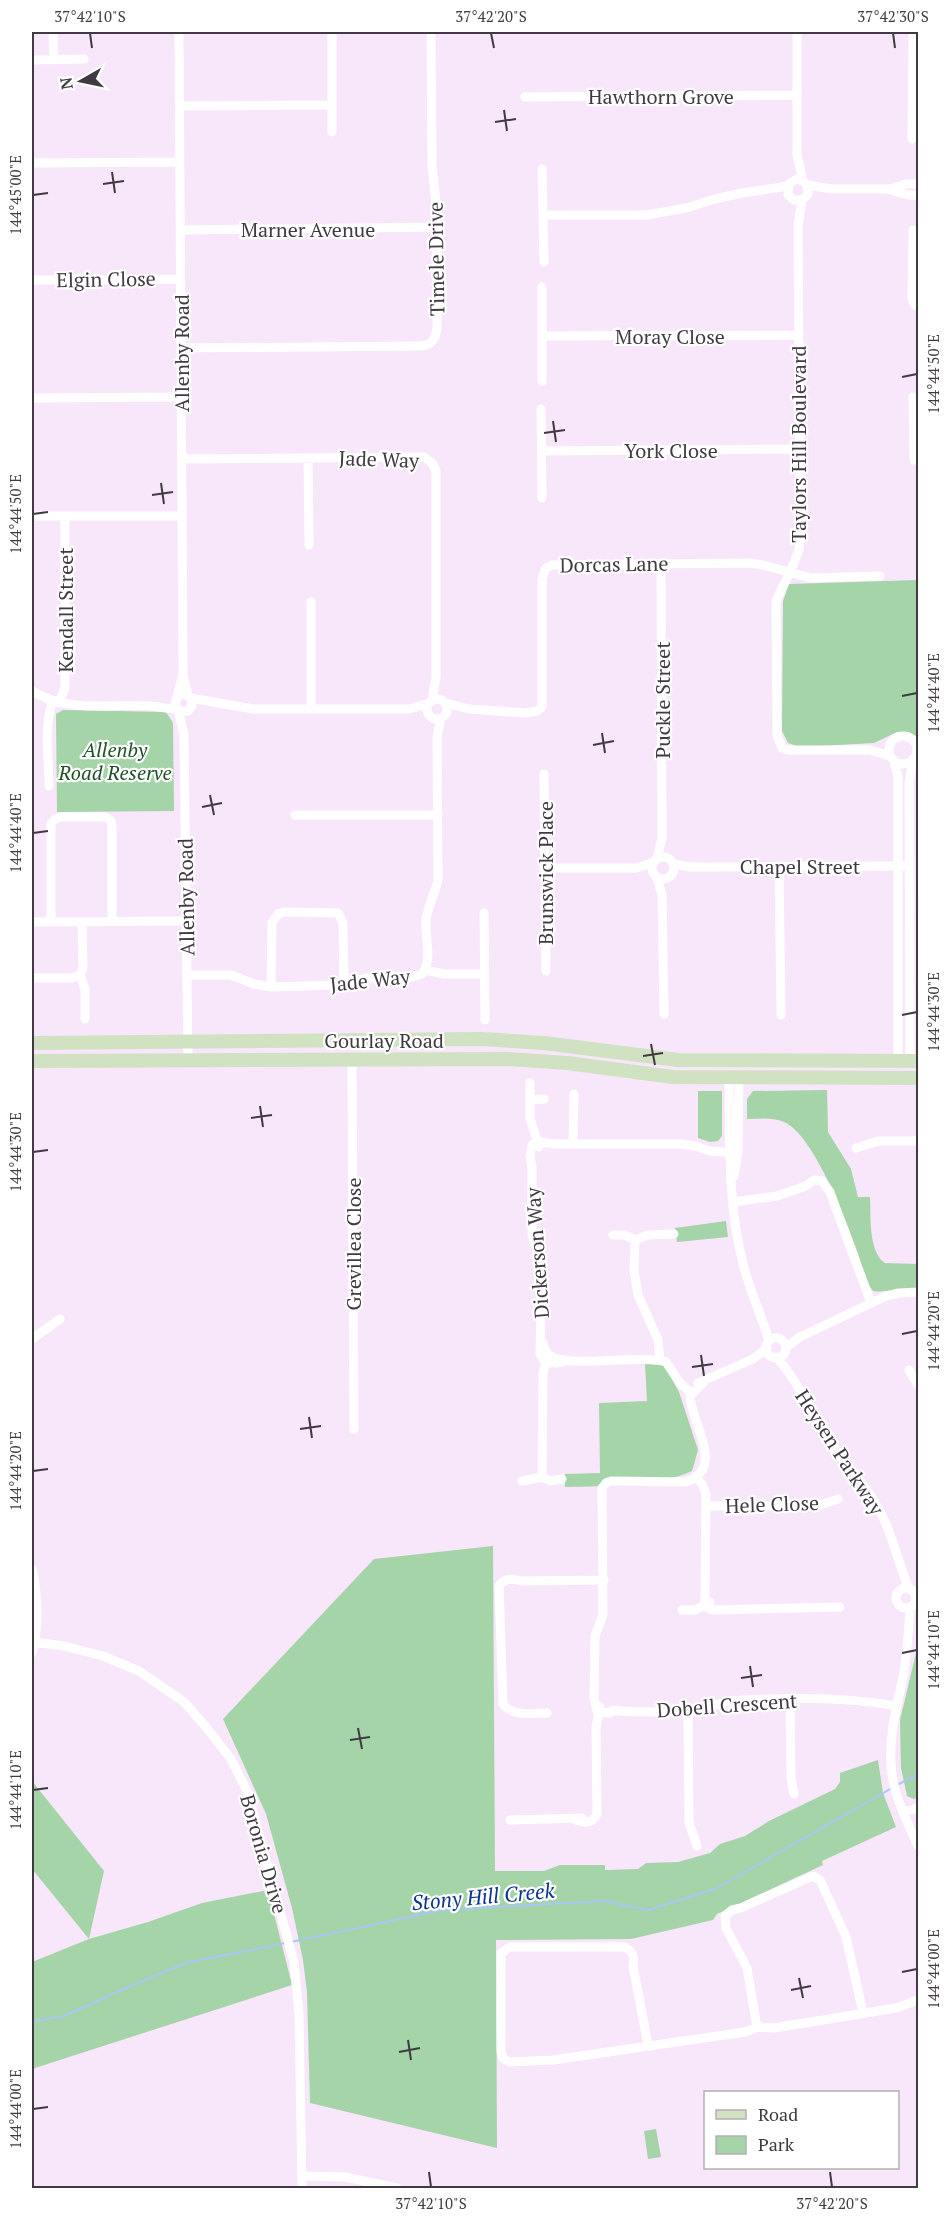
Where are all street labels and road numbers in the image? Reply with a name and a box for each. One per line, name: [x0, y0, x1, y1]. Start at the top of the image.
street label: Hawthorn Grove: [588, 83, 734, 110]
street label: Timele Drive: [422, 202, 450, 316]
street label: Marner Avenue: [241, 216, 375, 243]
street label: Elgin Close: [56, 265, 156, 293]
street label: Allenby Road: [168, 294, 195, 412]
street label: Moray Close: [615, 323, 725, 350]
street label: Taylors Hill Boulevard: [785, 345, 812, 543]
street label: York Close: [624, 437, 718, 464]
street label: Jade Way: [338, 444, 421, 474]
street label: Kendall Street: [52, 547, 79, 673]
street label: Dorcas Lane: [559, 550, 669, 578]
street label: Puckle Street: [649, 641, 676, 759]
street label: Brunswick Place: [532, 801, 559, 945]
street label: Allenby Road: [171, 838, 201, 956]
street label: Chapel Street: [740, 853, 861, 880]
street label: Jade Way: [329, 962, 412, 998]
street label: Gourlay Road: [324, 1027, 444, 1054]
street label: Grevillea Close: [340, 1177, 367, 1311]
street label: Dickerson Way: [519, 1186, 555, 1319]
street label: Heysen Parkway: [789, 1384, 891, 1521]
street label: Hele Close: [724, 1489, 820, 1519]
street label: Dobell Crescent: [656, 1687, 799, 1723]
street label: Boronia Drive: [234, 1791, 294, 1917]

